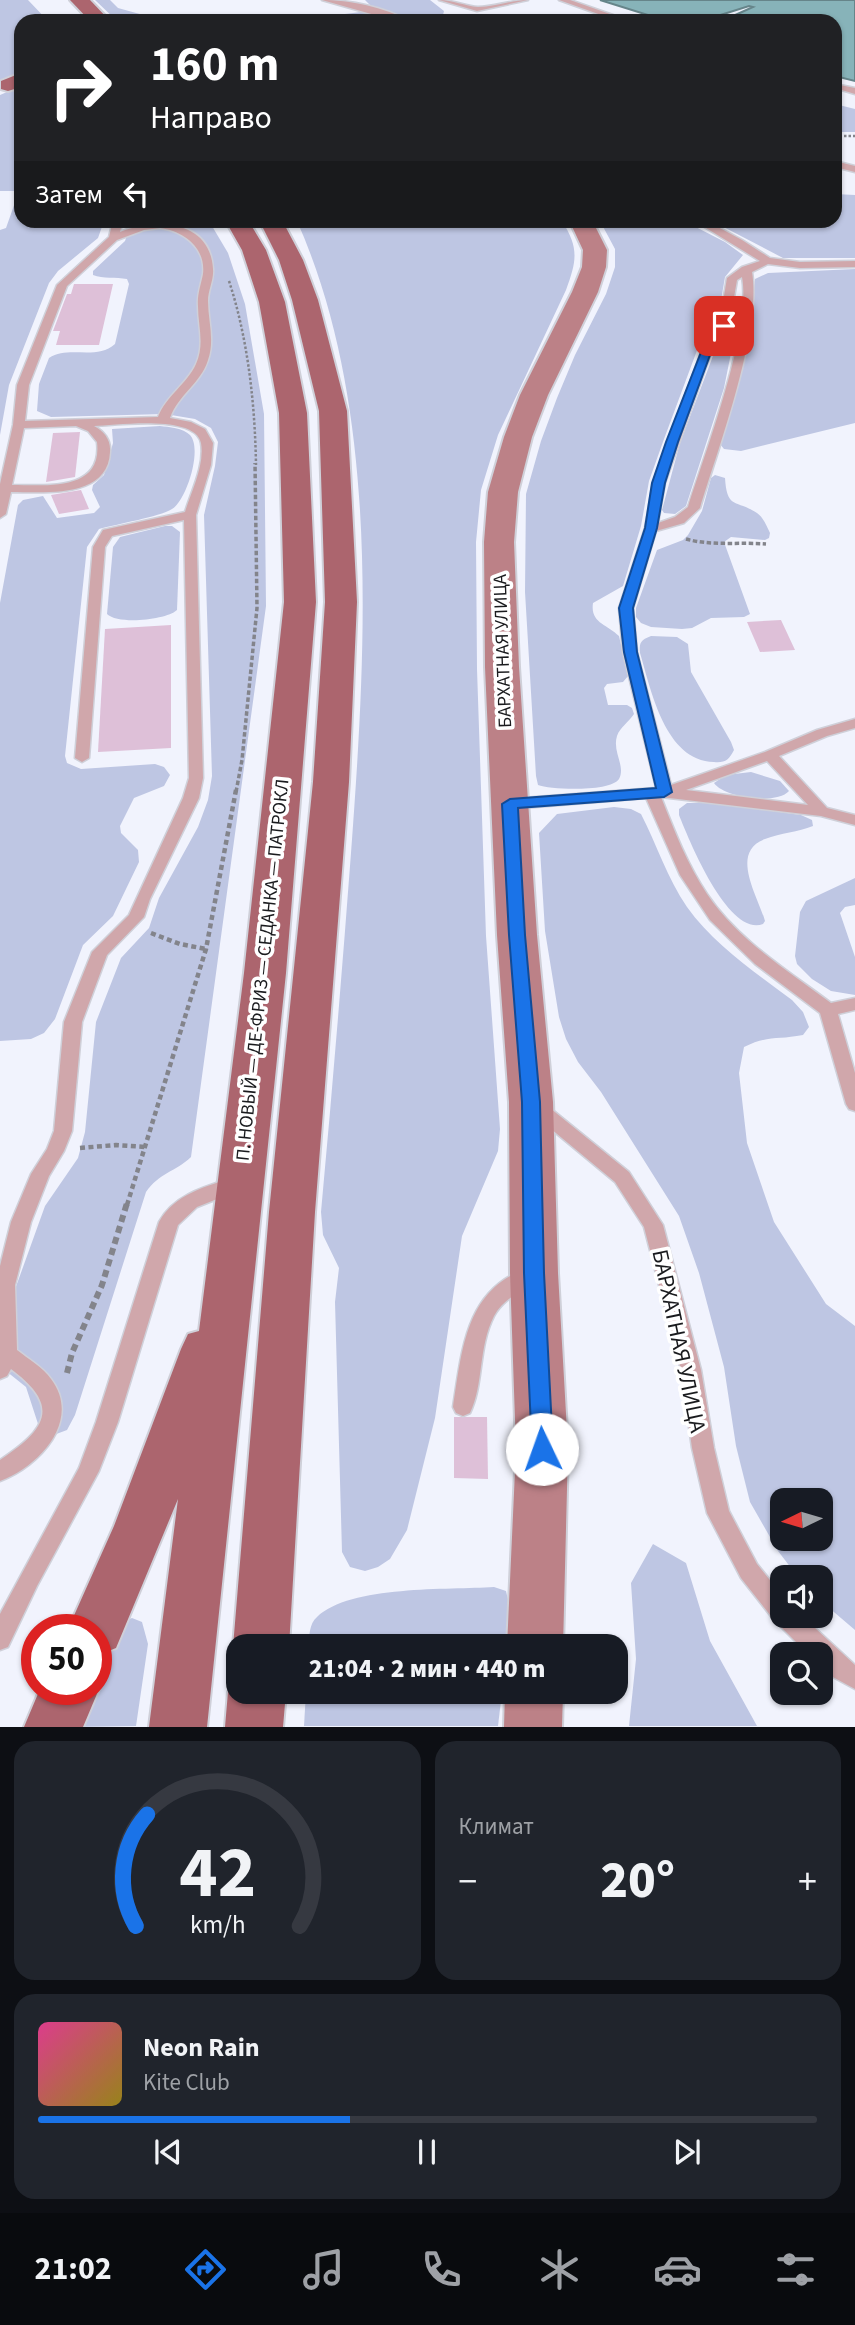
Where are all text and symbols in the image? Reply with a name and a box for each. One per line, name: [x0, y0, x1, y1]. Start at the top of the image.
text: 160 m: [150, 30, 279, 100]
icon: right: [35, 42, 126, 133]
text: Направо: [150, 95, 272, 141]
icon: left: [117, 175, 155, 213]
text: Затем: [35, 176, 103, 213]
pin: [694, 296, 754, 356]
icon: arrive: [705, 307, 743, 345]
street label: БАРХАТНАЯ УЛИЦА: [487, 573, 519, 728]
street label: П. НОВЫЙ — ДЕ-ФРИЗ — СЕДАНКА — ПАТРОКЛ: [230, 778, 296, 1162]
street label: БАРХАТНАЯ УЛИЦА: [643, 1246, 715, 1436]
position arrow: [505, 1412, 579, 1486]
north arrow: [770, 1488, 833, 1550]
map controls: [770, 1488, 833, 1705]
button: sound: [770, 1565, 833, 1628]
speed limit sign: 50: [21, 1614, 112, 1705]
button: search: [770, 1642, 833, 1705]
text: 21:04 · 2 мин · 440 m: [309, 1650, 545, 1687]
text: Климат: [459, 1810, 534, 1843]
text: 42: [179, 1822, 256, 1926]
text: 20°: [600, 1844, 675, 1918]
text: −: [459, 1855, 477, 1909]
text: +: [798, 1855, 817, 1909]
text: km/h: [190, 1907, 245, 1943]
text: Neon Rain: [143, 2029, 260, 2066]
text: Kite Club: [143, 2066, 230, 2099]
icon: previous: [149, 2133, 187, 2171]
icon: pause: [408, 2133, 446, 2171]
icon: next: [668, 2133, 706, 2171]
icon: directions: [181, 2245, 230, 2294]
icon: music: [299, 2245, 348, 2294]
icon: phone: [417, 2245, 466, 2294]
icon: climate: [535, 2245, 584, 2294]
icon: car: [653, 2245, 702, 2294]
icon: filters: [771, 2245, 820, 2294]
text: 21:02: [35, 2246, 112, 2292]

